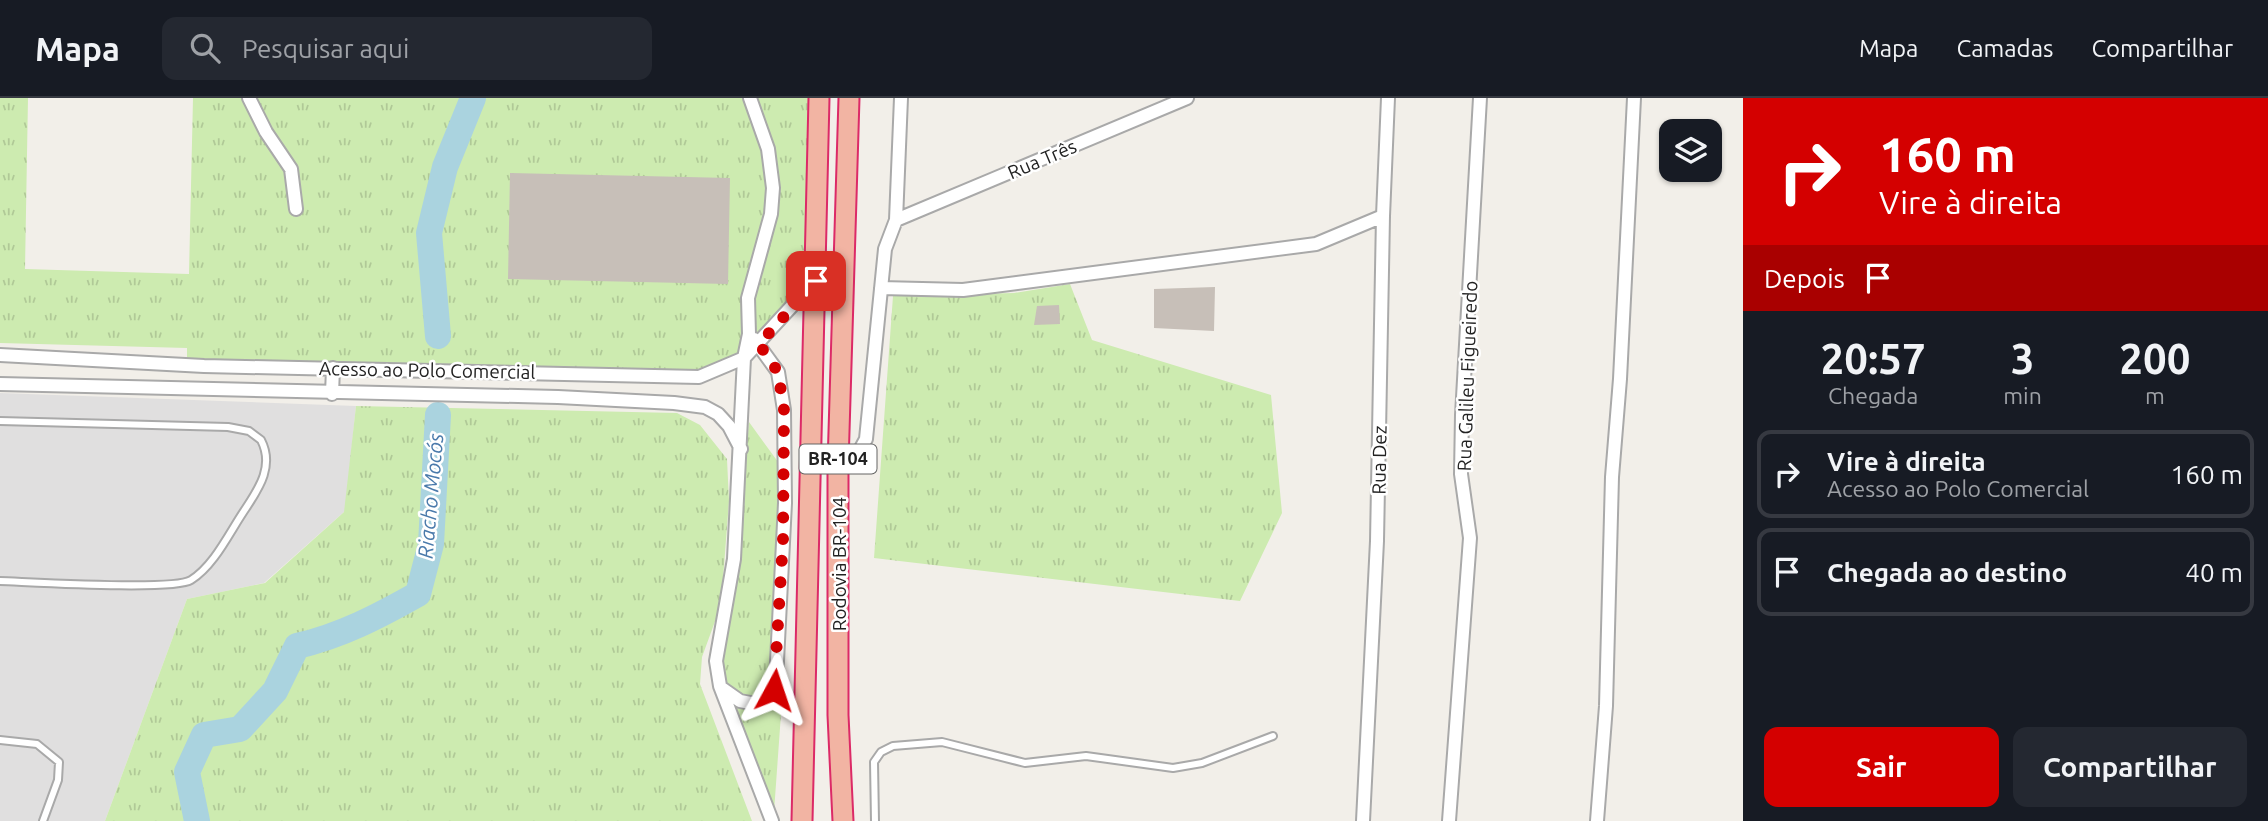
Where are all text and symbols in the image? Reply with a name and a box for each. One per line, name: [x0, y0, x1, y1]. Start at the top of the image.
search box: [162, 17, 652, 80]
icon: search: [186, 29, 224, 67]
text: Mapa: [35, 30, 120, 67]
text: Pesquisar aqui: [242, 34, 409, 63]
text: Mapa: [1859, 35, 1918, 62]
text: Camadas: [1956, 35, 2053, 62]
text: Compartilhar: [2091, 35, 2233, 62]
map controls: [1659, 119, 1722, 182]
button: layers: [1659, 119, 1722, 182]
icon: right: [1764, 126, 1855, 217]
text: 160 m: [1879, 126, 2016, 181]
street label: Rua Três: [1004, 135, 1080, 183]
text: Vire à direita: [1879, 184, 2062, 220]
pin: [786, 251, 846, 311]
icon: arrive: [1859, 259, 1897, 297]
icon: arrive: [797, 262, 835, 300]
text: Depois: [1764, 264, 1845, 293]
street label: Rua Galileu Figueiredo: [1453, 280, 1481, 472]
text: 20:57: [1821, 335, 1926, 382]
text: 3: [2011, 335, 2034, 382]
text: 200: [2119, 335, 2190, 382]
street label: Acesso ao Polo Comercial: [319, 357, 535, 383]
text: Chegada: [1828, 383, 1918, 408]
text: min: [2003, 383, 2042, 408]
text: m: [2145, 383, 2165, 408]
street label: Rua Dez: [1367, 425, 1391, 495]
water label: Riacho Mocós: [413, 432, 447, 560]
road number: BR-104: [800, 444, 876, 474]
text: Vire à direita: [1827, 447, 1986, 476]
icon: right: [1768, 455, 1806, 493]
text: 160 m: [2171, 460, 2243, 489]
text: Acesso ao Polo Comercial: [1827, 476, 2089, 501]
street label: Rodovia BR-104: [828, 497, 850, 631]
icon: arrive: [1768, 553, 1806, 591]
text: Chegada ao destino: [1827, 558, 2067, 587]
text: 40 m: [2185, 558, 2243, 587]
position arrow: [737, 653, 811, 727]
button: Sair: [1764, 727, 1999, 807]
button: Compartilhar: [2013, 727, 2247, 807]

